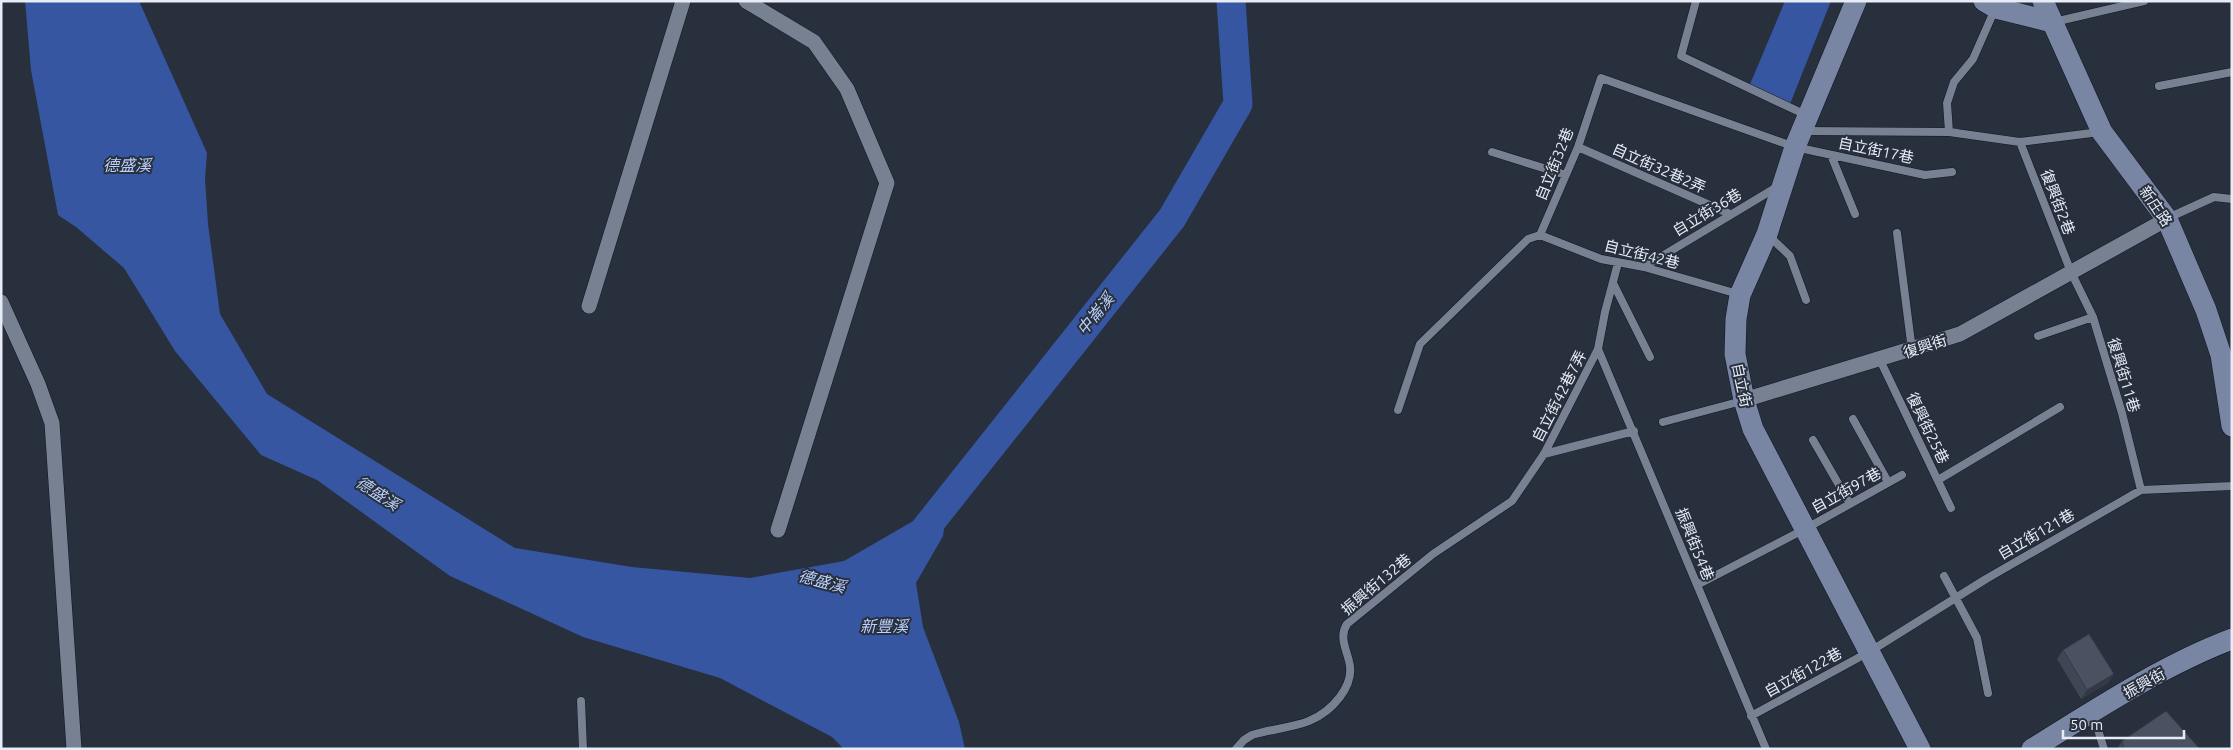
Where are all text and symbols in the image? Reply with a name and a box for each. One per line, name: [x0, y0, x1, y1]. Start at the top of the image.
street label: 自立街32巷: [1532, 125, 1576, 203]
street label: 自立街17巷: [1837, 134, 1915, 166]
street label: 自立街32巷2弄: [1610, 140, 1708, 196]
water label: 德盛溪: [103, 156, 153, 174]
street label: 復興街2巷: [2038, 167, 2078, 237]
street label: 新庄路: [2136, 183, 2176, 229]
street label: 自立街36巷: [1670, 185, 1744, 239]
street label: 自立街42巷: [1603, 236, 1681, 272]
water label: 中崙溪: [1073, 288, 1118, 338]
street label: 復興街: [1901, 331, 1949, 361]
street label: 復興街11巷: [2105, 336, 2143, 414]
street label: 自立街42巷7弄: [1529, 347, 1589, 445]
street label: 自立街: [1729, 361, 1755, 409]
street label: 復興街25巷: [1904, 390, 1952, 466]
street label: 自立街97巷: [1808, 464, 1884, 516]
water label: 德盛溪: [353, 472, 405, 515]
street label: 振興街54巷: [1673, 505, 1717, 583]
street label: 自立街121巷: [1995, 505, 2077, 563]
street label: 振興街132巷: [1338, 550, 1414, 618]
water label: 德盛溪: [796, 566, 849, 596]
water label: 新豐溪: [860, 617, 910, 635]
street label: 自立街122巷: [1762, 644, 1844, 700]
street label: 振興街: [2120, 665, 2168, 701]
scale bar: [2063, 708, 2184, 740]
text: 50 m: [2070, 716, 2103, 733]

